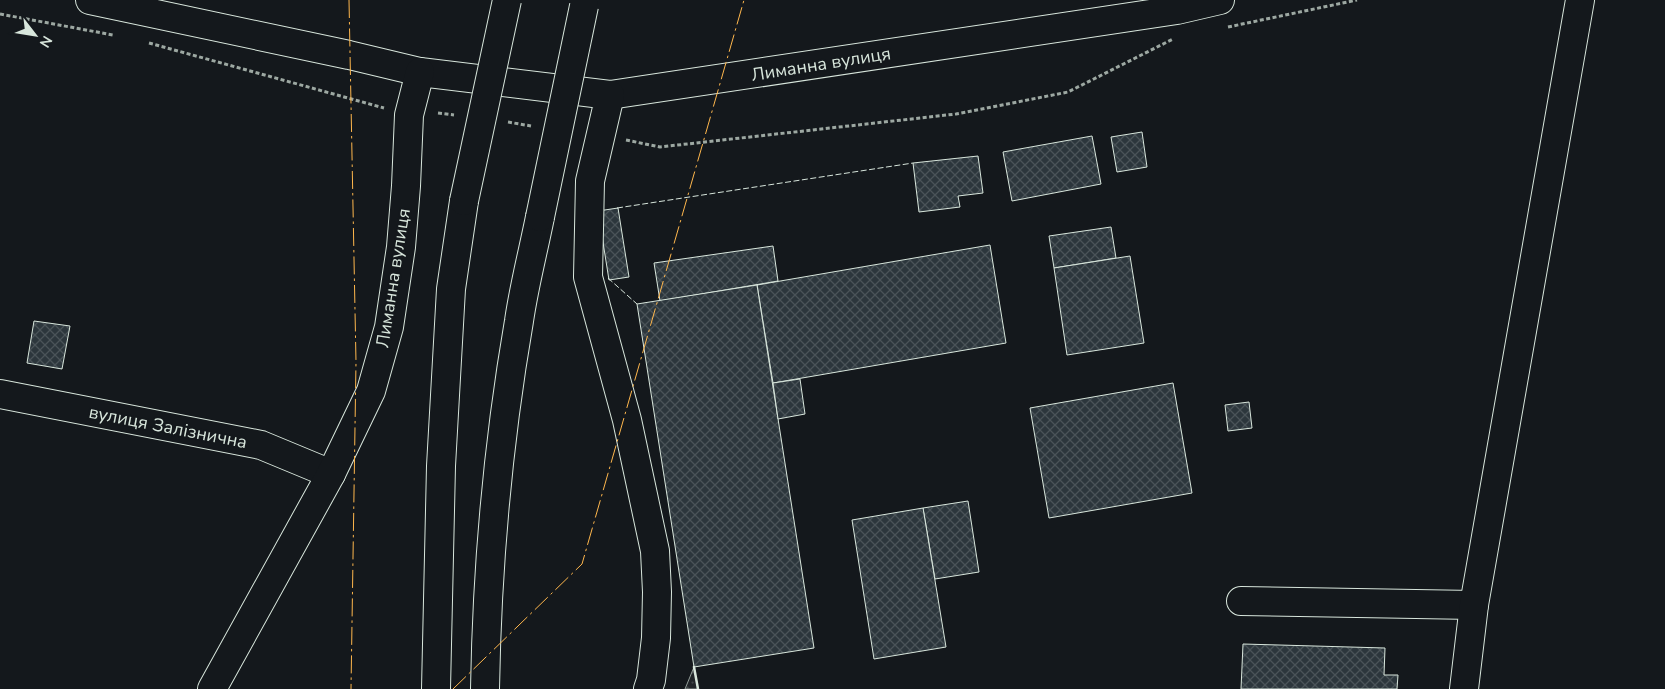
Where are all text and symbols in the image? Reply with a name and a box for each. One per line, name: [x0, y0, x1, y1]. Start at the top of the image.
north arrow: [10, 10, 60, 60]
text: N: [35, 32, 57, 51]
street label: Лиманна вулиця: [750, 41, 892, 87]
street label: Лиманна вулиця: [370, 207, 416, 349]
street label: вулиця Залізнична: [87, 400, 249, 454]

